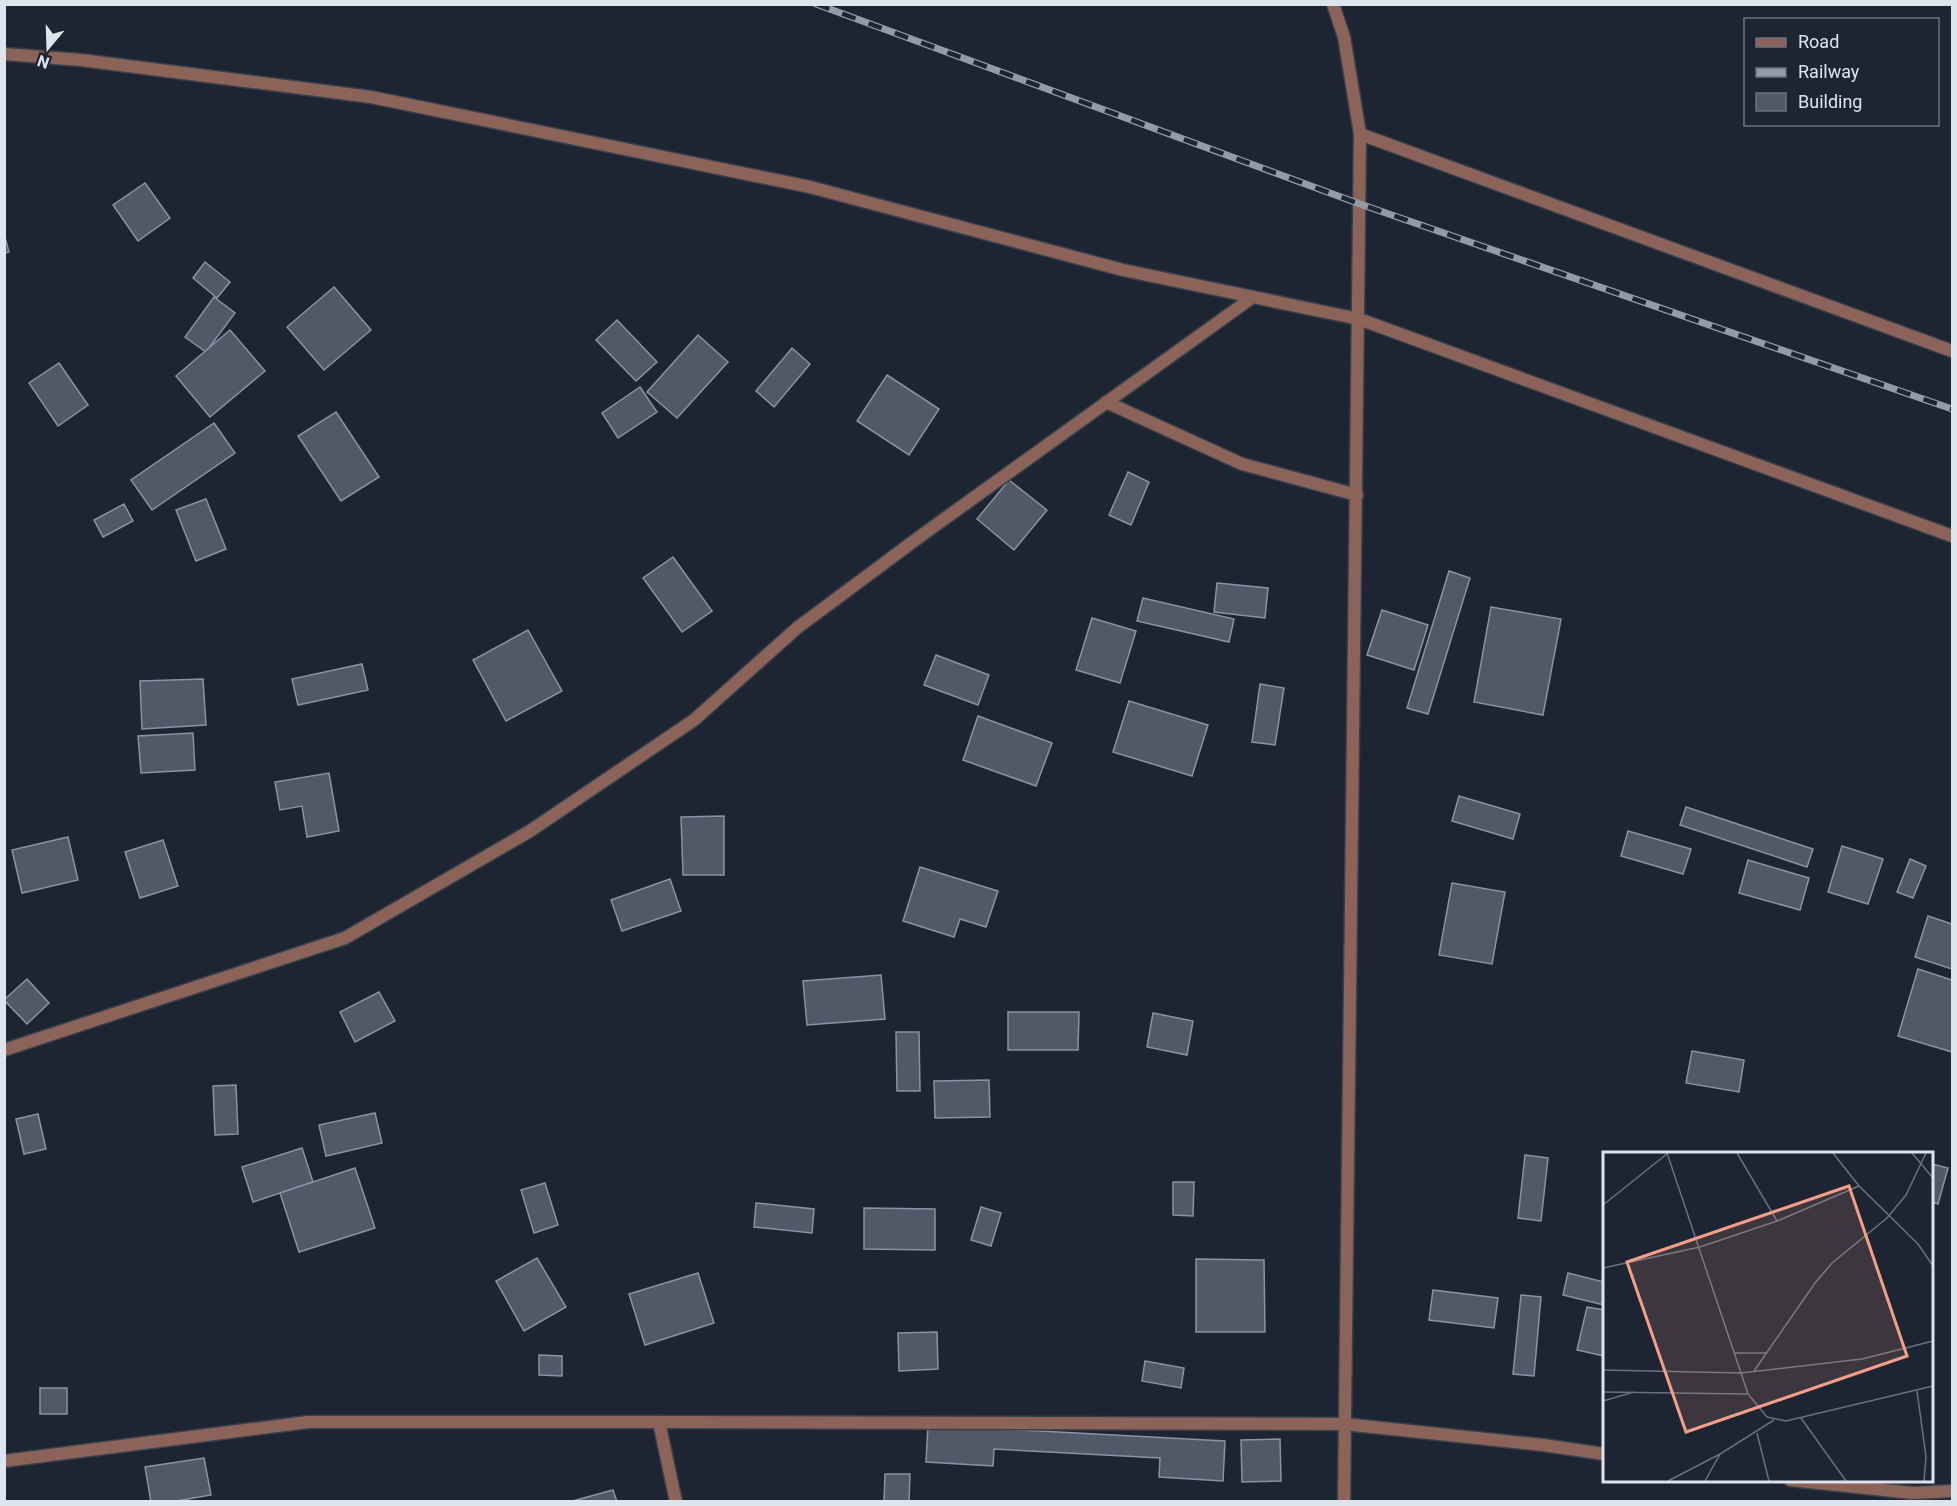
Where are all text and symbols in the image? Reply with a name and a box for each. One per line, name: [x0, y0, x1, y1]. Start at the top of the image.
north arrow: [18, 18, 78, 78]
legend: [1744, 18, 1939, 126]
text: Road: [1798, 31, 1839, 52]
text: N: [35, 51, 52, 73]
text: Railway: [1798, 61, 1860, 82]
text: Building: [1798, 91, 1862, 112]
inset map: [1603, 1152, 1933, 1482]

